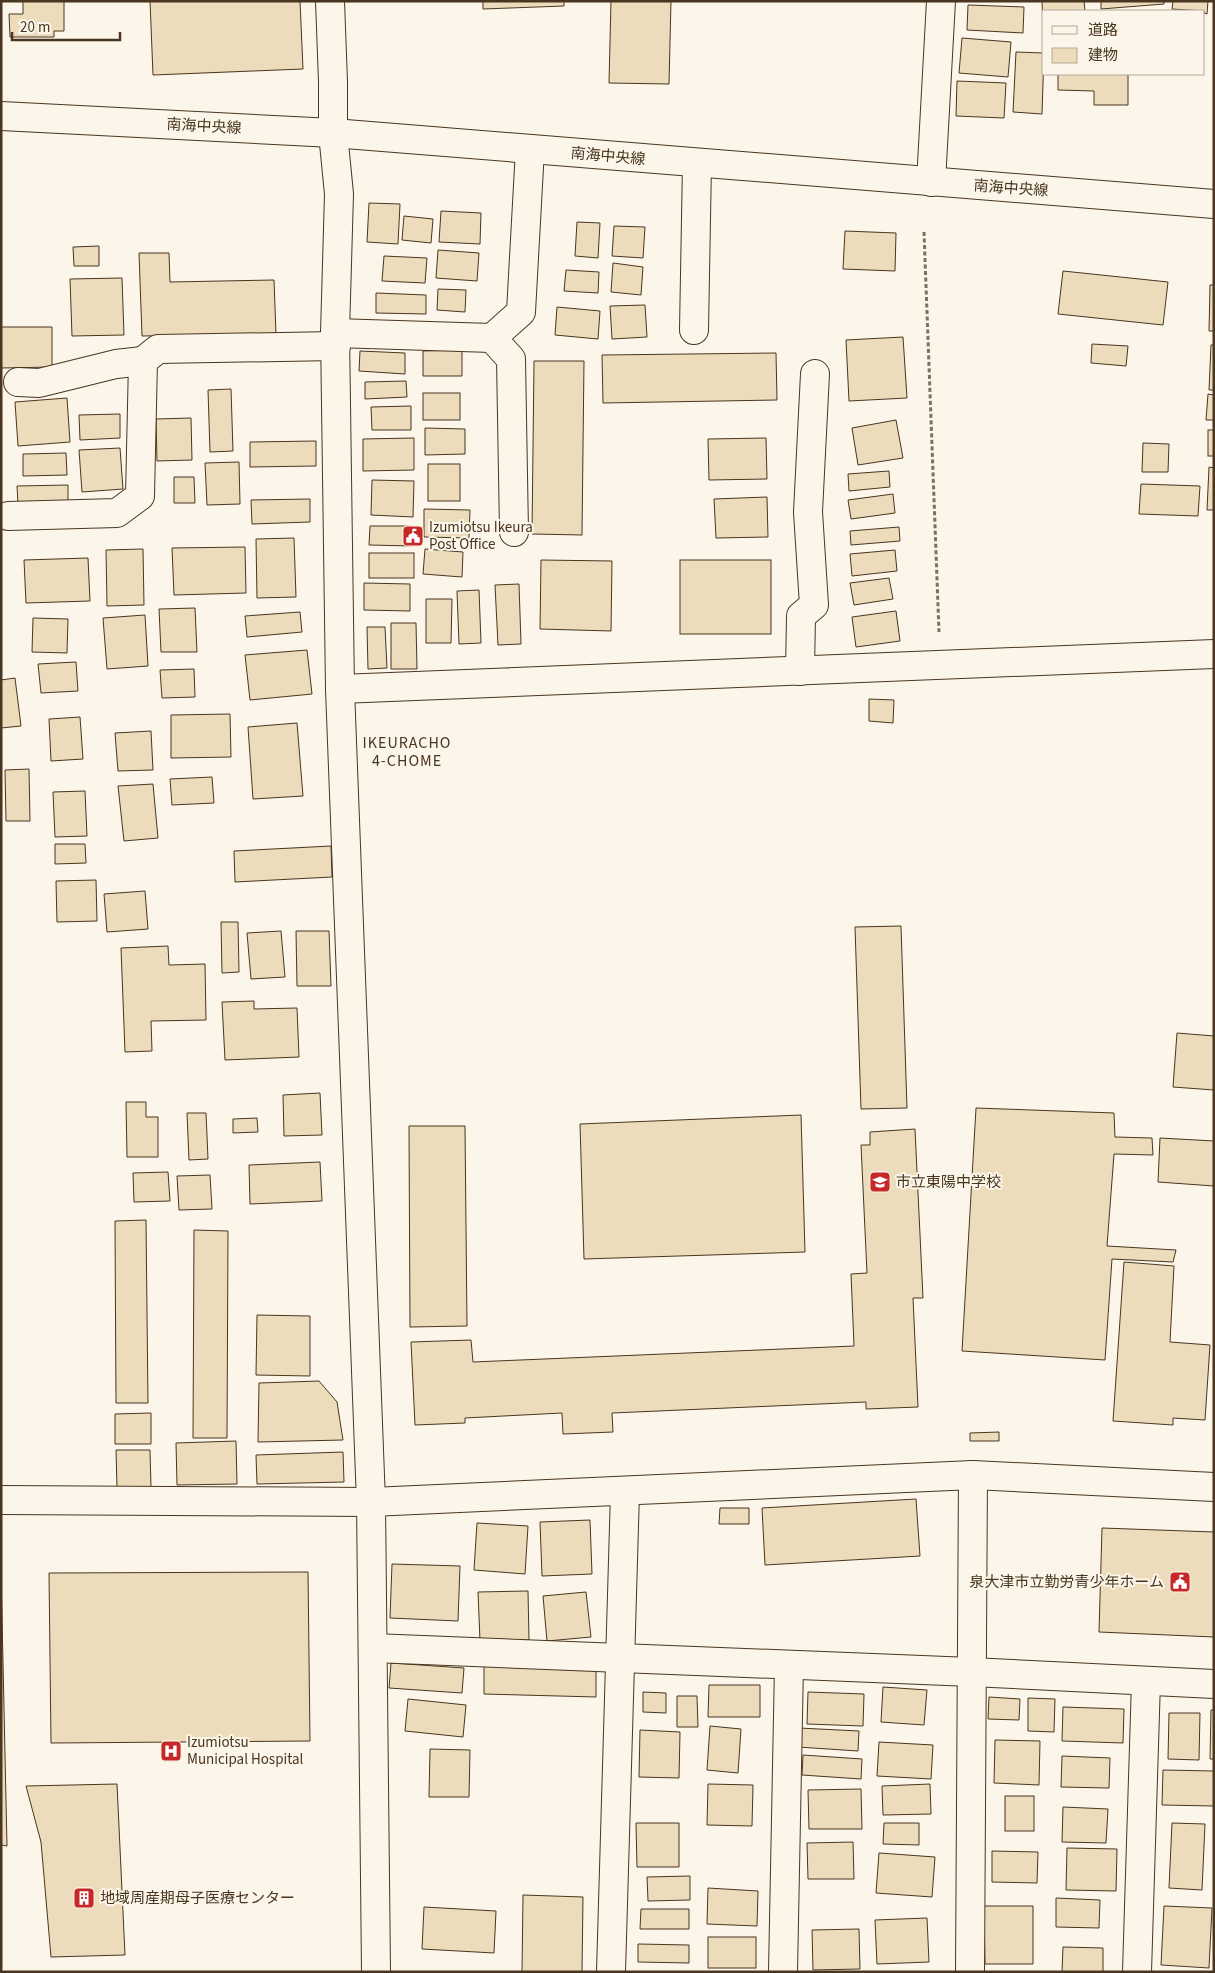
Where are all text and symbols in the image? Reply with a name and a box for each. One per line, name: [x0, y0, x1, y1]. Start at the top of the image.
scale bar: [12, 10, 120, 42]
legend: [1042, 10, 1205, 75]
text: 20 m: [20, 17, 50, 38]
text: 道路: [1088, 20, 1118, 41]
text: 建物: [1088, 45, 1118, 66]
street label: 南海中央線: [166, 114, 242, 139]
street label: 南海中央線: [570, 143, 646, 170]
street label: 南海中央線: [973, 175, 1049, 202]
place label: Izumiotsu Ikeura Post Office: [429, 517, 533, 555]
public building icon: Izumiotsu Ikeura Post Office: [401, 524, 425, 548]
district label: IKEURACHO 4-CHOME: [363, 732, 452, 772]
school or university icon: 市立東陽中学校: [868, 1170, 892, 1194]
place label: 市立東陽中学校: [896, 1172, 1001, 1193]
public building icon: 泉大津市立勤労青少年ホーム: [1168, 1570, 1192, 1594]
place label: 泉大津市立勤労青少年ホーム: [969, 1572, 1164, 1593]
place label: Izumiotsu Municipal Hospital: [187, 1732, 303, 1770]
hospital icon: Izumiotsu Municipal Hospital: [159, 1739, 183, 1763]
building icon: 地域周産期母子医療センター: [72, 1886, 96, 1910]
place label: 地域周産期母子医療センター: [100, 1888, 295, 1909]

